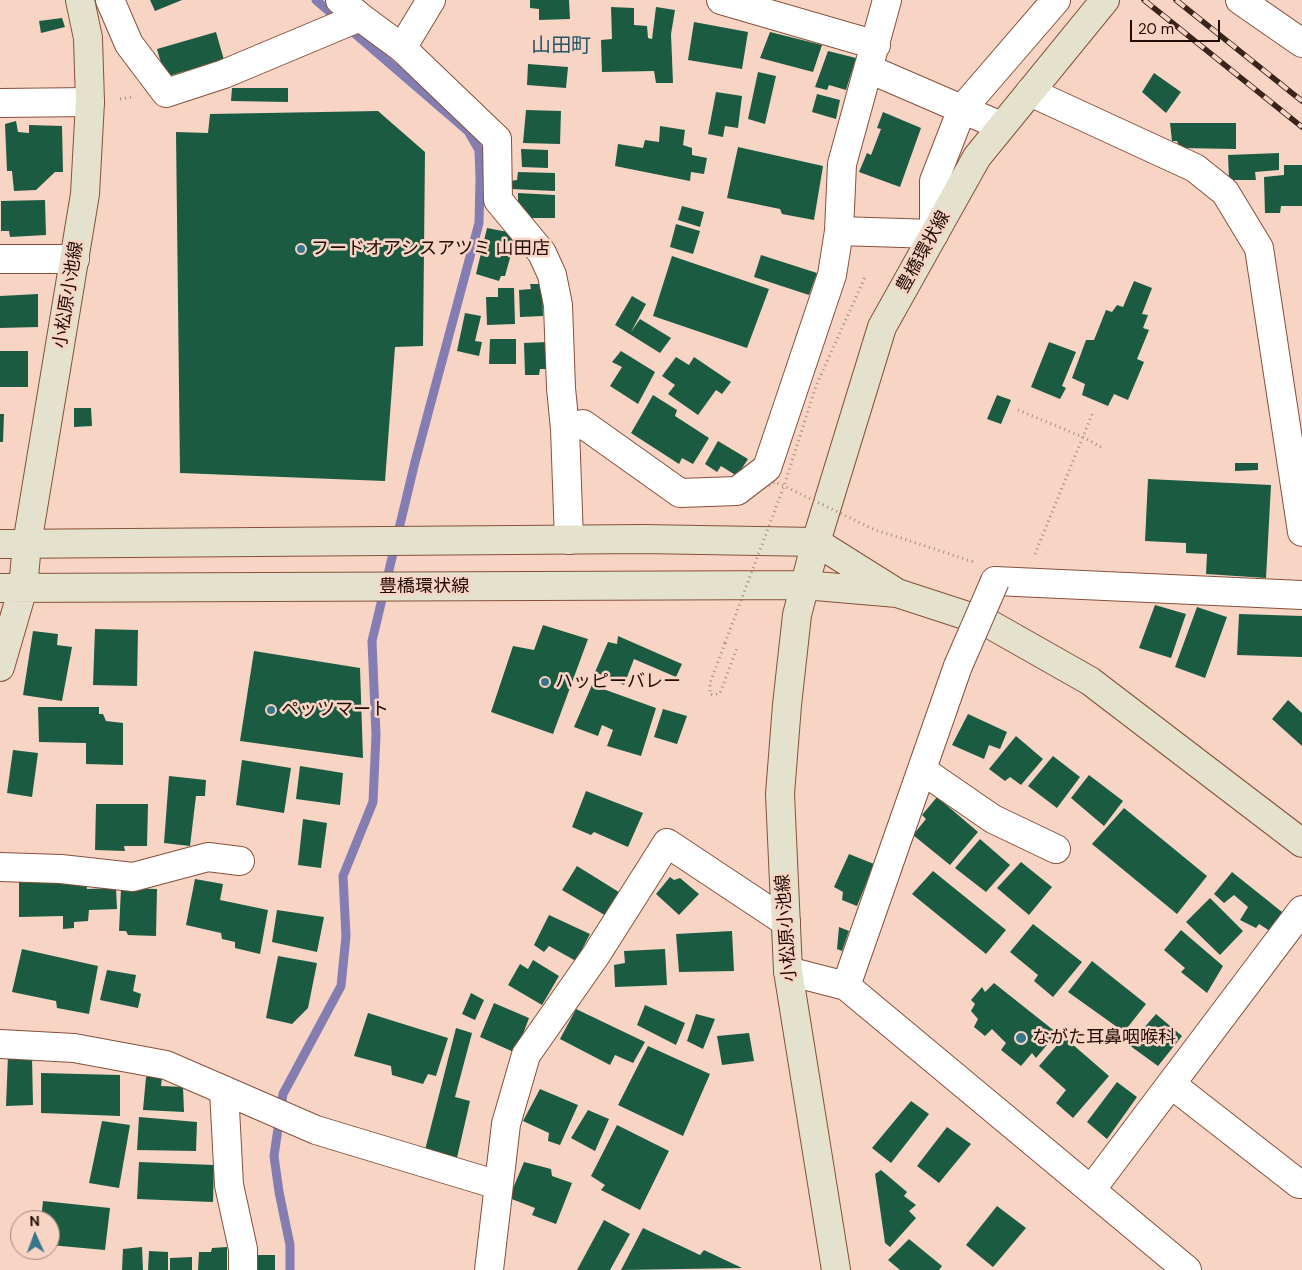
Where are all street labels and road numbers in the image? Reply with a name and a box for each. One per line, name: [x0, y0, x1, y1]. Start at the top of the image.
street label: 豊橋環状線: [893, 207, 955, 297]
street label: 小松原小池線: [50, 240, 88, 350]
street label: 豊橋環状線: [379, 576, 469, 598]
street label: 小松原小池線: [772, 873, 802, 983]

